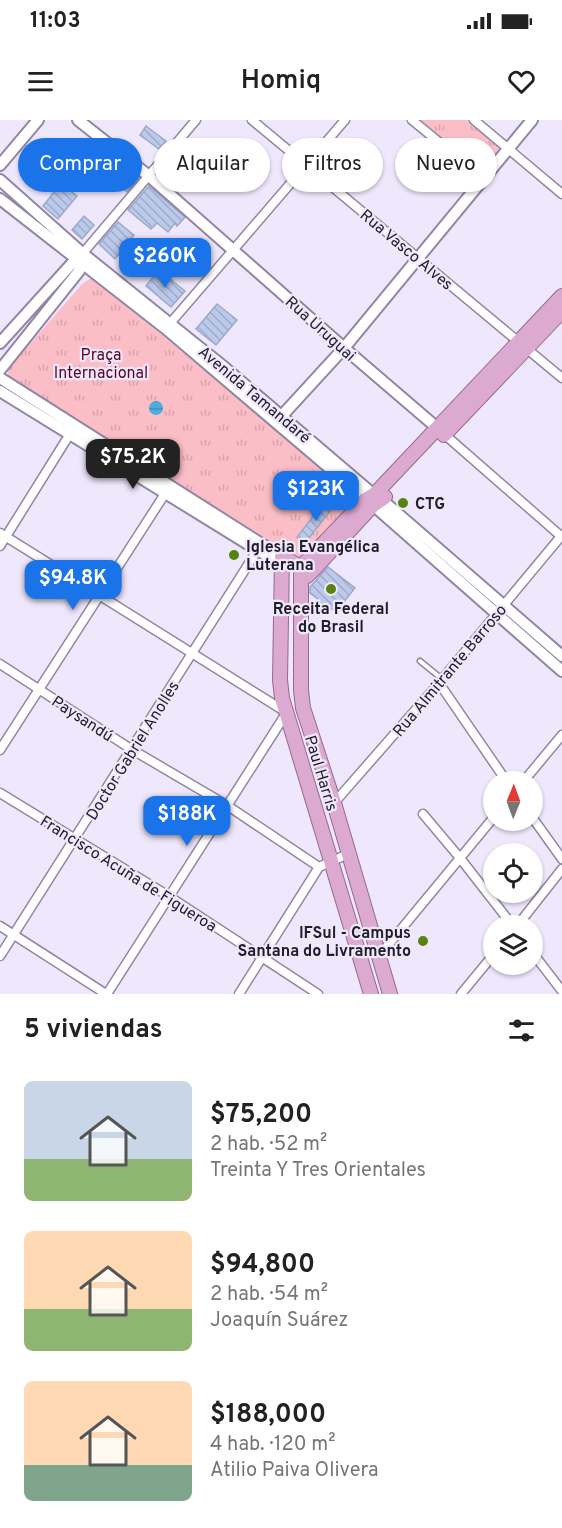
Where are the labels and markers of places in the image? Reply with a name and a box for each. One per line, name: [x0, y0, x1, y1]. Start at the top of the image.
pin: $260K: [123, 238, 207, 289]
pin: $75.2K: [84, 439, 182, 490]
pin: $123K: [274, 471, 358, 522]
place label: CTG: [415, 495, 445, 515]
marker: CTG: [396, 496, 410, 510]
place label: Iglesia Evangélica Luterana: [246, 538, 380, 576]
marker: Iglesia Evangélica Luterana: [227, 548, 241, 562]
pin: $94.8K: [24, 560, 122, 611]
marker: Receita Federal do Brasil: [324, 582, 338, 596]
place label: Receita Federal do Brasil: [273, 600, 389, 638]
pin: $188K: [145, 796, 229, 847]
place label: IFSul - Campus Santana do Livramento: [237, 924, 411, 962]
marker: IFSul - Campus Santana do Livramento: [416, 934, 430, 948]

